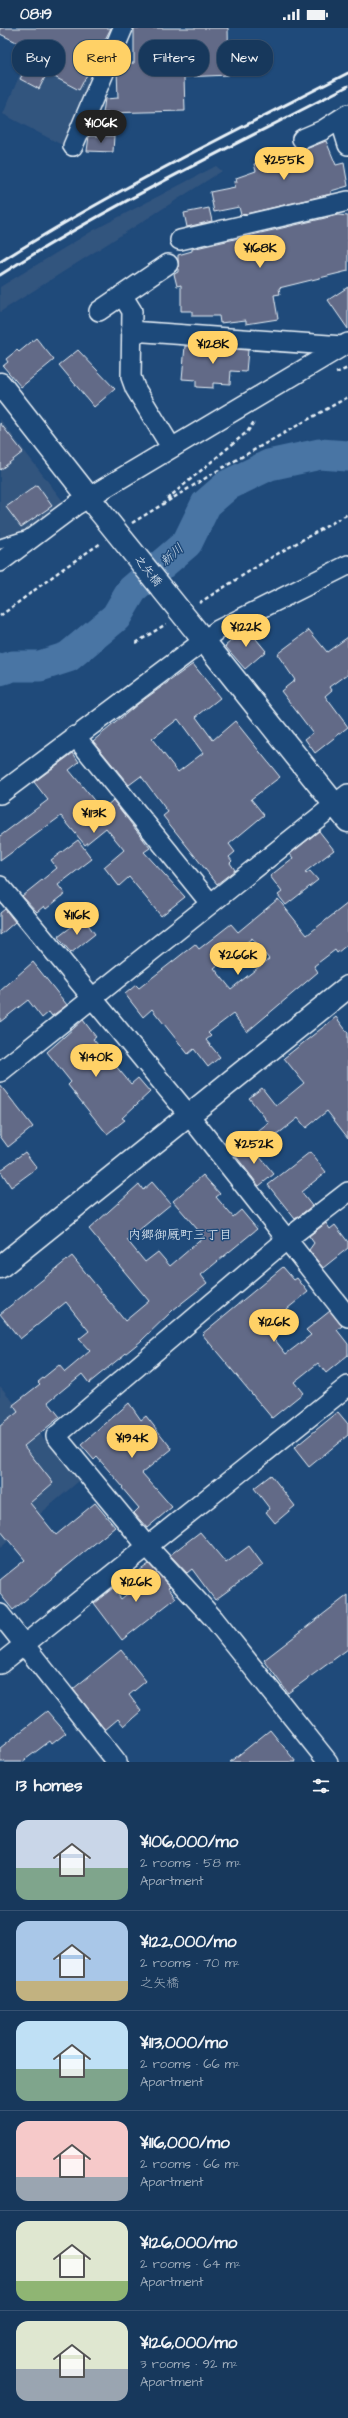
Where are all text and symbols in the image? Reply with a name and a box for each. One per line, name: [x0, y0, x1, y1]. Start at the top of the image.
text: 08:19: [20, 4, 52, 25]
chip: Buy: [12, 40, 65, 76]
chip: Rent: [73, 40, 131, 76]
chip: Filters: [139, 40, 209, 76]
chip: New: [217, 40, 273, 76]
pin: ¥106K: [73, 110, 129, 144]
text: ¥106K: [85, 114, 117, 132]
pin: ¥255K: [256, 147, 312, 181]
text: ¥255K: [264, 151, 304, 169]
pin: ¥168K: [232, 235, 288, 269]
text: ¥168K: [243, 239, 277, 257]
pin: ¥128K: [185, 331, 241, 365]
text: ¥128K: [197, 335, 229, 353]
water label: 新川: [156, 540, 188, 570]
street label: 之矢橋: [130, 552, 166, 590]
pin: ¥122K: [218, 614, 274, 648]
text: ¥122K: [230, 618, 262, 636]
pin: ¥113K: [66, 800, 122, 834]
text: ¥113K: [82, 804, 106, 822]
pin: ¥116K: [49, 902, 105, 936]
text: ¥116K: [64, 906, 90, 924]
pin: ¥266K: [210, 942, 266, 976]
text: ¥266K: [219, 946, 257, 964]
pin: ¥140K: [68, 1044, 124, 1078]
text: ¥140K: [79, 1048, 113, 1066]
pin: ¥252K: [226, 1131, 282, 1165]
text: ¥252K: [235, 1135, 273, 1153]
district label: 内郷御厩町三丁目: [128, 1226, 232, 1244]
pin: ¥126K: [246, 1309, 302, 1343]
text: ¥126K: [258, 1313, 290, 1331]
pin: ¥194K: [104, 1425, 160, 1459]
text: ¥194K: [116, 1429, 148, 1447]
pin: ¥126K: [108, 1569, 164, 1603]
text: ¥126K: [120, 1573, 152, 1591]
text: 13 homes: [16, 1774, 83, 1798]
icon: filters: [310, 1775, 332, 1797]
text: ¥106,000/mo: [140, 1830, 238, 1854]
icon: home: [48, 1836, 96, 1884]
text: 2 rooms · 58 m²: [140, 1854, 241, 1872]
text: Apartment: [140, 1872, 204, 1890]
text: ¥122,000/mo: [140, 1930, 236, 1954]
icon: home: [48, 1937, 96, 1985]
text: 2 rooms · 70 m²: [140, 1954, 240, 1972]
text: 之矢橋: [140, 1974, 179, 1992]
text: ¥113,000/mo: [140, 2031, 228, 2055]
icon: home: [48, 2037, 96, 2085]
text: 2 rooms · 66 m²: [140, 2055, 240, 2073]
text: Apartment: [140, 2073, 204, 2091]
text: ¥116,000/mo: [140, 2131, 230, 2155]
icon: home: [48, 2137, 96, 2185]
text: 2 rooms · 66 m²: [140, 2155, 240, 2173]
text: Apartment: [140, 2173, 204, 2191]
text: ¥126,000/mo: [140, 2231, 237, 2255]
icon: home: [48, 2237, 96, 2285]
text: 2 rooms · 64 m²: [140, 2255, 241, 2273]
text: Apartment: [140, 2273, 204, 2291]
text: ¥126,000/mo: [140, 2331, 237, 2355]
icon: home: [48, 2337, 96, 2385]
text: 3 rooms · 92 m²: [140, 2355, 238, 2373]
text: Apartment: [140, 2373, 204, 2391]

